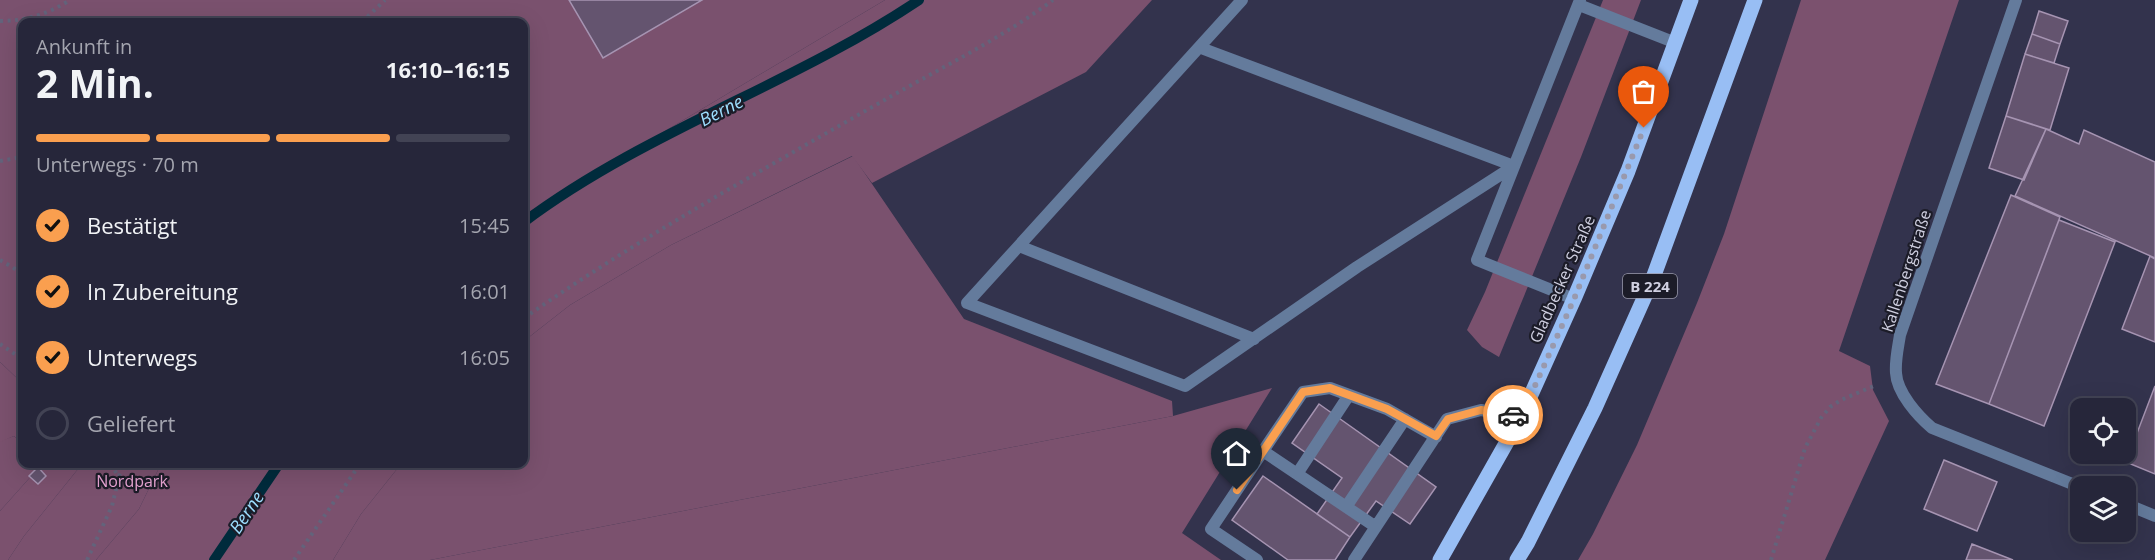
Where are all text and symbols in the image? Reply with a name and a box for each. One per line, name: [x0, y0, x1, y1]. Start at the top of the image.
text: Ankunft in: [36, 33, 132, 60]
text: 16:10–16:15: [386, 54, 510, 84]
text: 2 Min.: [36, 56, 154, 109]
pin: [1618, 66, 1669, 128]
icon: bag: [1627, 75, 1660, 108]
water label: Berne: [695, 89, 747, 131]
text: Unterwegs · 70 m: [36, 151, 199, 178]
street label: Kallenbergstraße: [1876, 207, 1936, 335]
icon: check: [36, 209, 69, 242]
text: Bestätigt: [87, 210, 177, 240]
text: 15:45: [459, 212, 510, 239]
street label: Gladbecker Straße: [1524, 212, 1600, 346]
road number: B 224: [1623, 274, 1677, 298]
icon: check: [36, 275, 69, 308]
text: In Zubereitung: [87, 276, 238, 306]
text: 16:01: [459, 278, 510, 305]
icon: check: [36, 341, 69, 374]
text: Unterwegs: [87, 342, 198, 372]
text: 16:05: [459, 344, 510, 371]
courier: [1483, 385, 1543, 445]
map controls: [2070, 398, 2136, 542]
button: locate: [2070, 398, 2136, 464]
icon: car: [1497, 399, 1530, 432]
text: Geliefert: [87, 408, 175, 438]
pin: [1211, 428, 1262, 490]
icon: home: [1220, 437, 1253, 470]
park label: Nordpark: [96, 470, 168, 492]
button: layers: [2070, 476, 2136, 542]
water label: Berne: [223, 486, 269, 538]

